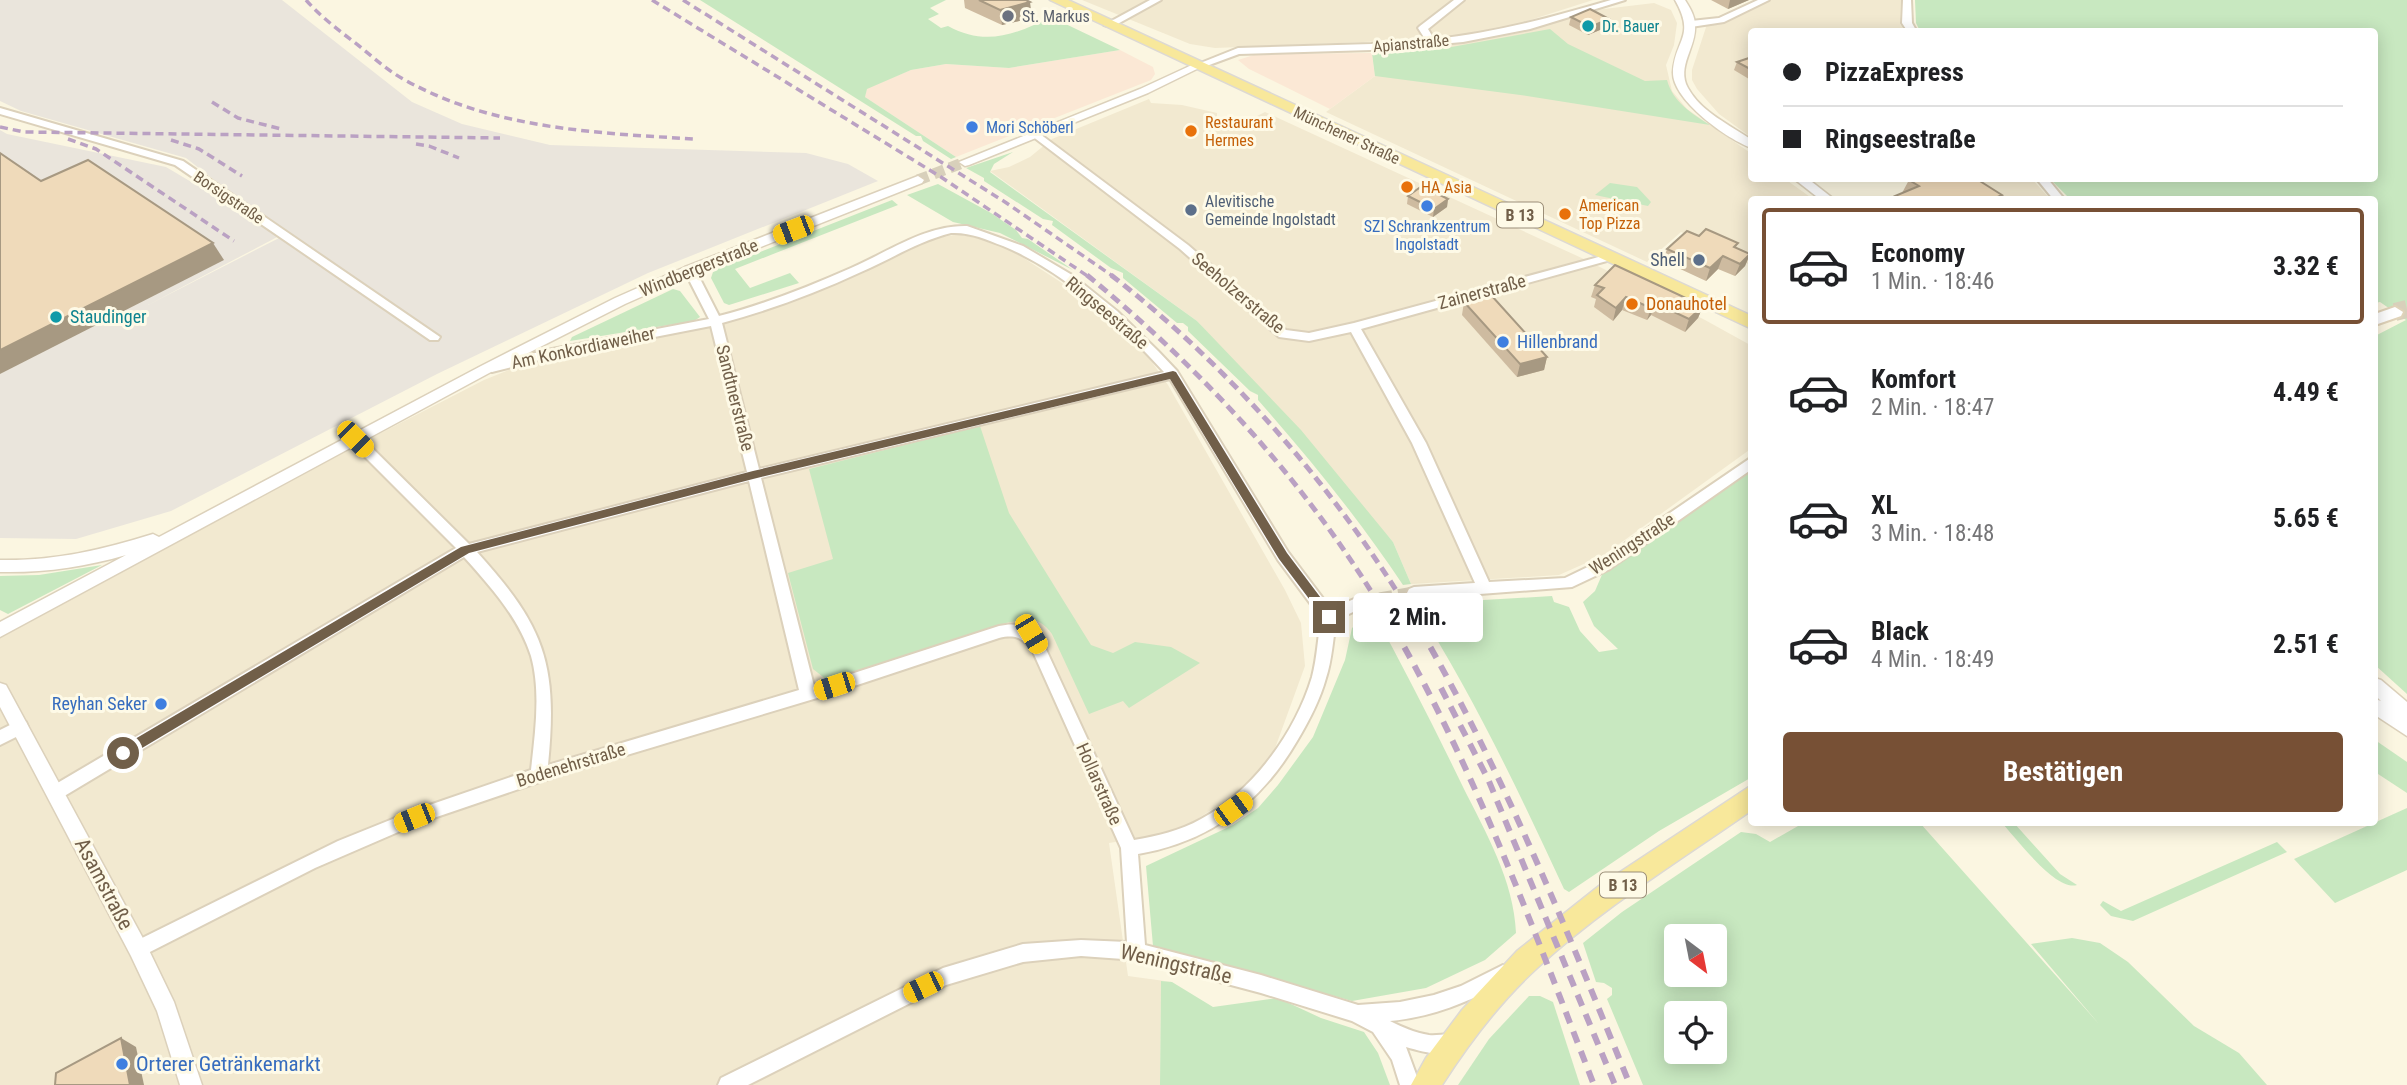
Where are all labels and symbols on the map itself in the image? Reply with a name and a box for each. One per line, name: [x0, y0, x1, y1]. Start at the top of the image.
place label: St. Markus: [1022, 7, 1090, 26]
marker: St. Markus: [1000, 8, 1016, 24]
place label: Dr. Bauer: [1602, 17, 1660, 36]
marker: Dr. Bauer: [1580, 18, 1596, 34]
street label: Apianstraße: [1372, 31, 1450, 56]
street label: Münchener Straße: [1291, 103, 1403, 168]
place label: Restaurant Hermes: [1205, 113, 1273, 150]
place label: Mori Schöberl: [986, 118, 1074, 137]
marker: Mori Schöberl: [964, 119, 980, 135]
marker: Restaurant Hermes: [1183, 123, 1199, 139]
street label: Borsigstraße: [190, 167, 267, 228]
place label: HA Asia: [1421, 178, 1472, 197]
marker: HA Asia: [1399, 179, 1415, 195]
place label: Alevitische Gemeinde Ingolstadt: [1205, 192, 1336, 229]
place label: American Top Pizza: [1579, 196, 1640, 233]
marker: SZI Schrankzentrum Ingolstadt: [1419, 198, 1435, 214]
marker: Alevitische Gemeinde Ingolstadt: [1183, 202, 1199, 218]
road number: B 13: [1497, 202, 1543, 228]
marker: American Top Pizza: [1557, 206, 1573, 222]
car: [770, 213, 817, 247]
place label: SZI Schrankzentrum Ingolstadt: [1364, 217, 1490, 254]
street label: Windbergerstraße: [636, 234, 761, 301]
street label: Seeholzerstraße: [1188, 248, 1289, 338]
place label: Shell: [1650, 249, 1685, 270]
marker: Shell: [1691, 252, 1707, 268]
street label: Zainerstraße: [1436, 270, 1528, 313]
street label: Ringseestraße: [1062, 272, 1153, 353]
place label: Donauhotel: [1646, 293, 1727, 314]
marker: Donauhotel: [1624, 296, 1640, 312]
place label: Staudinger: [70, 306, 147, 327]
marker: Staudinger: [48, 309, 64, 325]
street label: Am Konkordiaweiher: [509, 322, 657, 373]
place label: Hillenbrand: [1517, 331, 1598, 352]
marker: Hillenbrand: [1495, 334, 1511, 350]
street label: Sandtnerstraße: [712, 343, 759, 453]
car: [333, 417, 378, 461]
street label: Weningstraße: [1585, 508, 1678, 579]
callout: 2 Min.: [1354, 592, 1483, 642]
route end: [1313, 601, 1345, 633]
car: [1012, 611, 1051, 657]
car: [811, 670, 858, 702]
place label: Reyhan Seker: [52, 693, 148, 714]
marker: Reyhan Seker: [153, 696, 169, 712]
route start: [107, 737, 139, 769]
street label: Bodenehrstraße: [514, 738, 628, 791]
street label: Hollarstraße: [1072, 739, 1127, 828]
car: [1210, 788, 1257, 830]
car: [391, 800, 438, 836]
street label: Asamstraße: [70, 834, 138, 934]
road number: B 13: [1600, 872, 1646, 898]
north arrow: [1664, 924, 1727, 987]
street label: Weningstraße: [1118, 940, 1234, 989]
car: [900, 968, 947, 1006]
place label: Orterer Getränkemarkt: [136, 1052, 321, 1076]
marker: Orterer Getränkemarkt: [114, 1056, 130, 1072]

